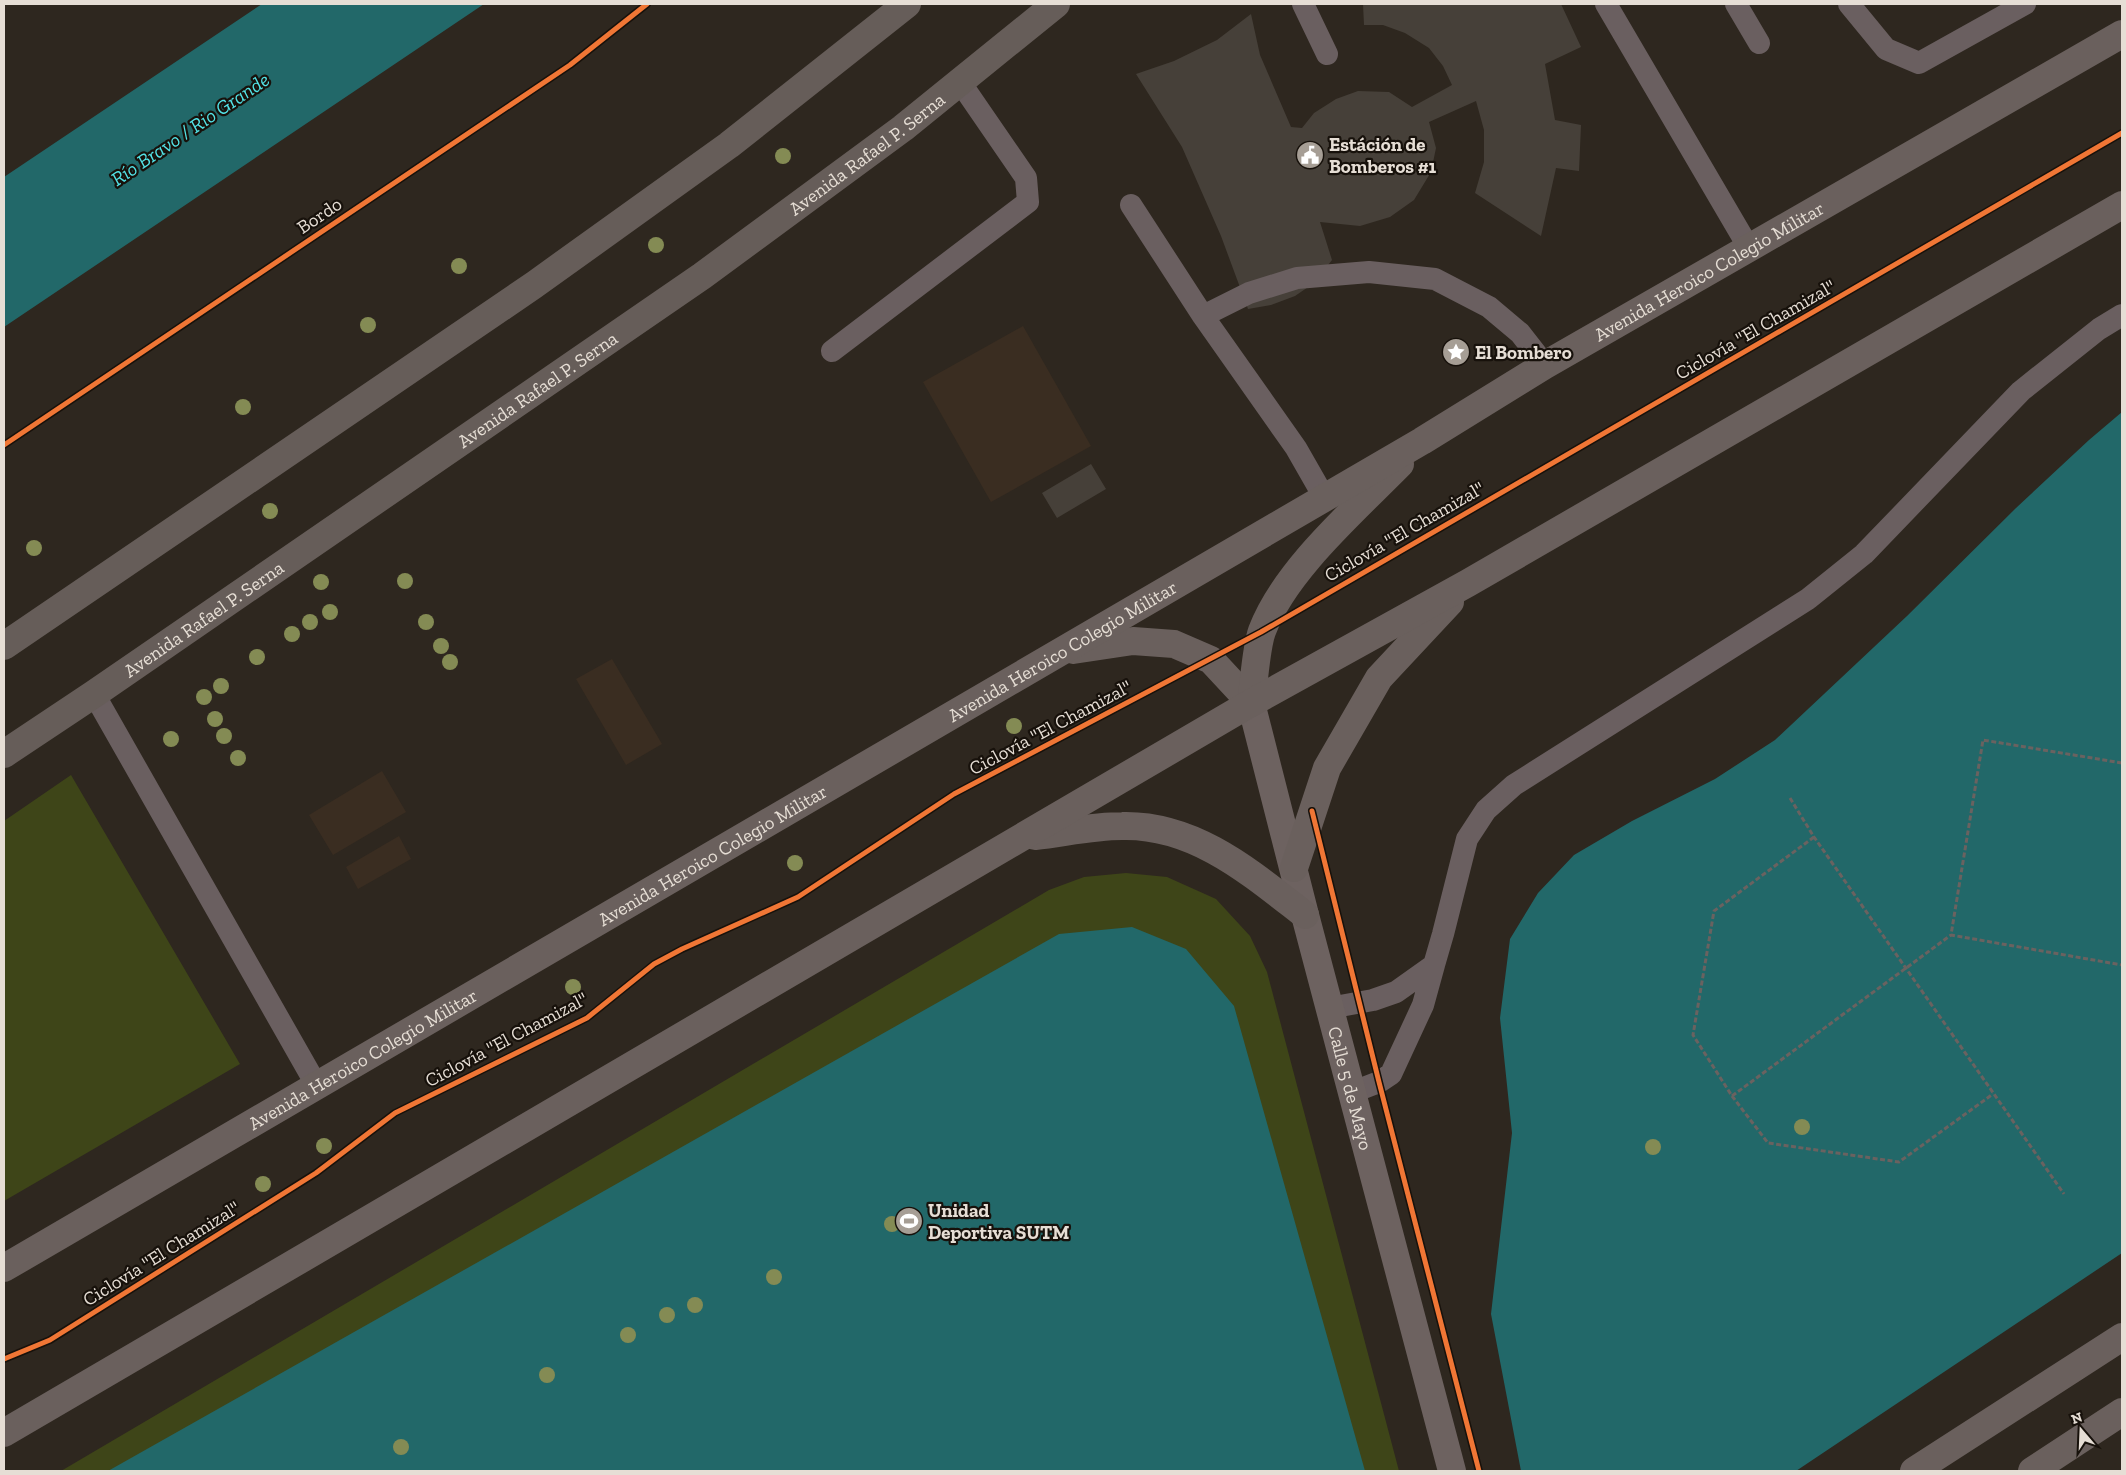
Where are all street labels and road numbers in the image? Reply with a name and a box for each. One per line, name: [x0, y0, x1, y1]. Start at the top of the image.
street label: Avenida Rafael P. Serna: [784, 88, 949, 220]
street label: Bordo: [292, 192, 346, 239]
street label: Avenida Heroico Colegio Militar: [1590, 196, 1828, 346]
street label: Ciclovía "El Chamizal": [1671, 274, 1839, 385]
street label: Avenida Rafael P. Serna: [453, 327, 622, 453]
street label: Ciclovía "El Chamizal": [1320, 476, 1488, 587]
street label: Avenida Rafael P. Serna: [119, 556, 288, 682]
street label: Avenida Heroico Colegio Militar: [944, 576, 1181, 727]
street label: Ciclovía "El Chamizal": [965, 675, 1135, 780]
street label: Avenida Heroico Colegio Militar: [594, 780, 831, 931]
street label: Avenida Heroico Colegio Militar: [244, 984, 481, 1135]
street label: Ciclovía "El Chamizal": [421, 987, 591, 1092]
street label: Calle 5 de Mayo: [1323, 1024, 1378, 1153]
street label: Ciclovía "El Chamizal": [79, 1196, 244, 1311]

